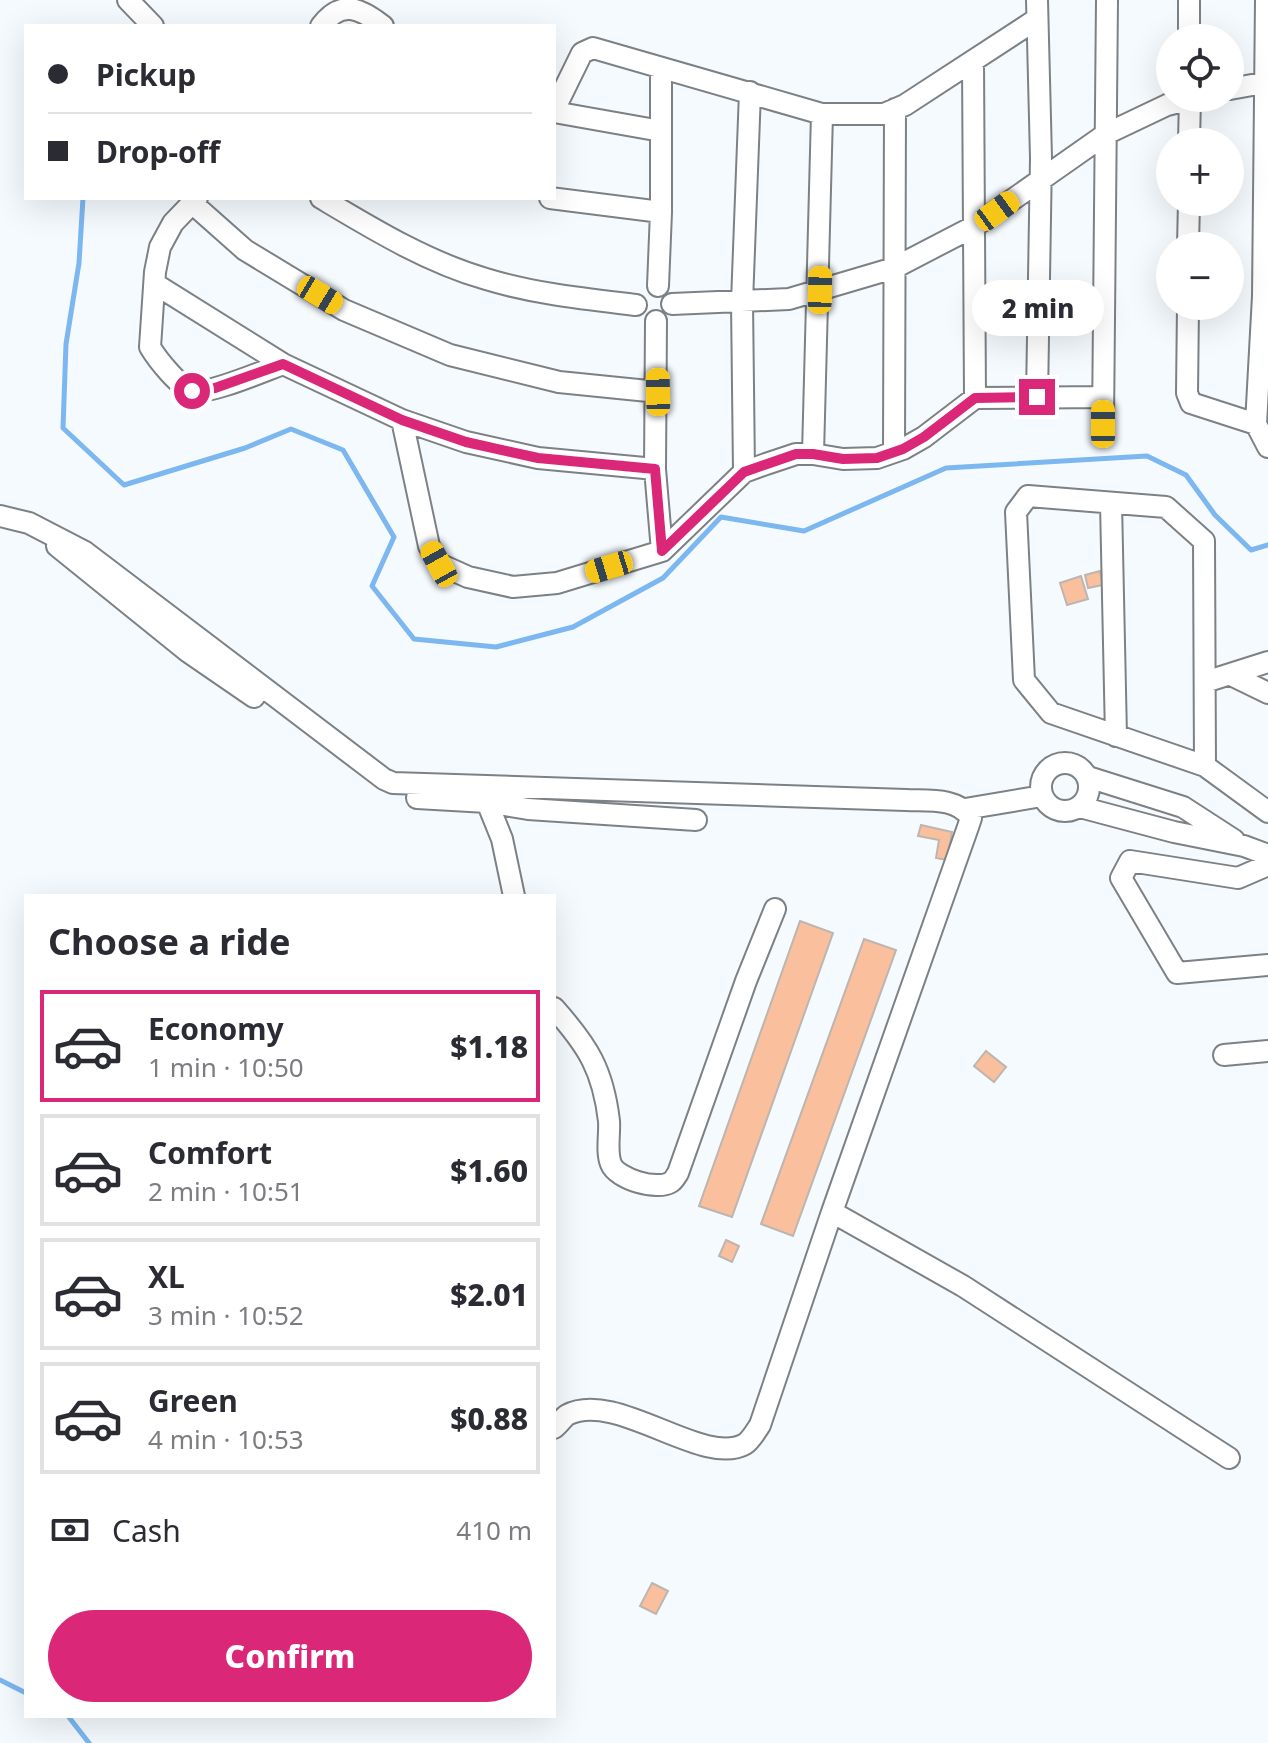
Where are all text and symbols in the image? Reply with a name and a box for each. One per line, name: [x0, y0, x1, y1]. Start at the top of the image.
map controls: [1156, 24, 1244, 320]
button: locate: [1156, 24, 1244, 112]
text: Pickup: [96, 54, 196, 95]
button: +: [1156, 128, 1244, 216]
text: Drop-off: [96, 131, 220, 172]
car: [971, 187, 1023, 235]
button: −: [1156, 232, 1244, 320]
car: [808, 266, 832, 314]
car: [293, 272, 347, 318]
callout: 2 min: [971, 281, 1103, 337]
text: 2 min: [1002, 290, 1074, 326]
car: [646, 368, 670, 416]
route start: [174, 373, 210, 409]
route end: [1019, 379, 1055, 415]
car: [1091, 400, 1115, 448]
car: [417, 537, 461, 591]
car: [583, 549, 635, 585]
text: Choose a ride: [48, 917, 290, 966]
text: Economy: [148, 1008, 284, 1049]
icon: car: [52, 1010, 124, 1082]
text: $1.18: [450, 1026, 528, 1067]
text: 1 min · 10:50: [148, 1049, 304, 1085]
text: Comfort: [148, 1132, 272, 1173]
icon: car: [52, 1134, 124, 1206]
text: $1.60: [450, 1150, 528, 1191]
text: 2 min · 10:51: [148, 1173, 304, 1209]
text: XL: [148, 1256, 185, 1297]
icon: car: [52, 1258, 124, 1330]
text: $2.01: [450, 1274, 528, 1315]
text: 3 min · 10:52: [148, 1297, 304, 1333]
text: Green: [148, 1380, 238, 1421]
icon: car: [52, 1382, 124, 1454]
text: $0.88: [450, 1398, 528, 1439]
text: 4 min · 10:53: [148, 1421, 304, 1457]
icon: cash: [48, 1508, 92, 1552]
text: Cash: [112, 1510, 181, 1551]
text: 410 m: [456, 1512, 532, 1548]
button: Confirm: [48, 1610, 532, 1702]

